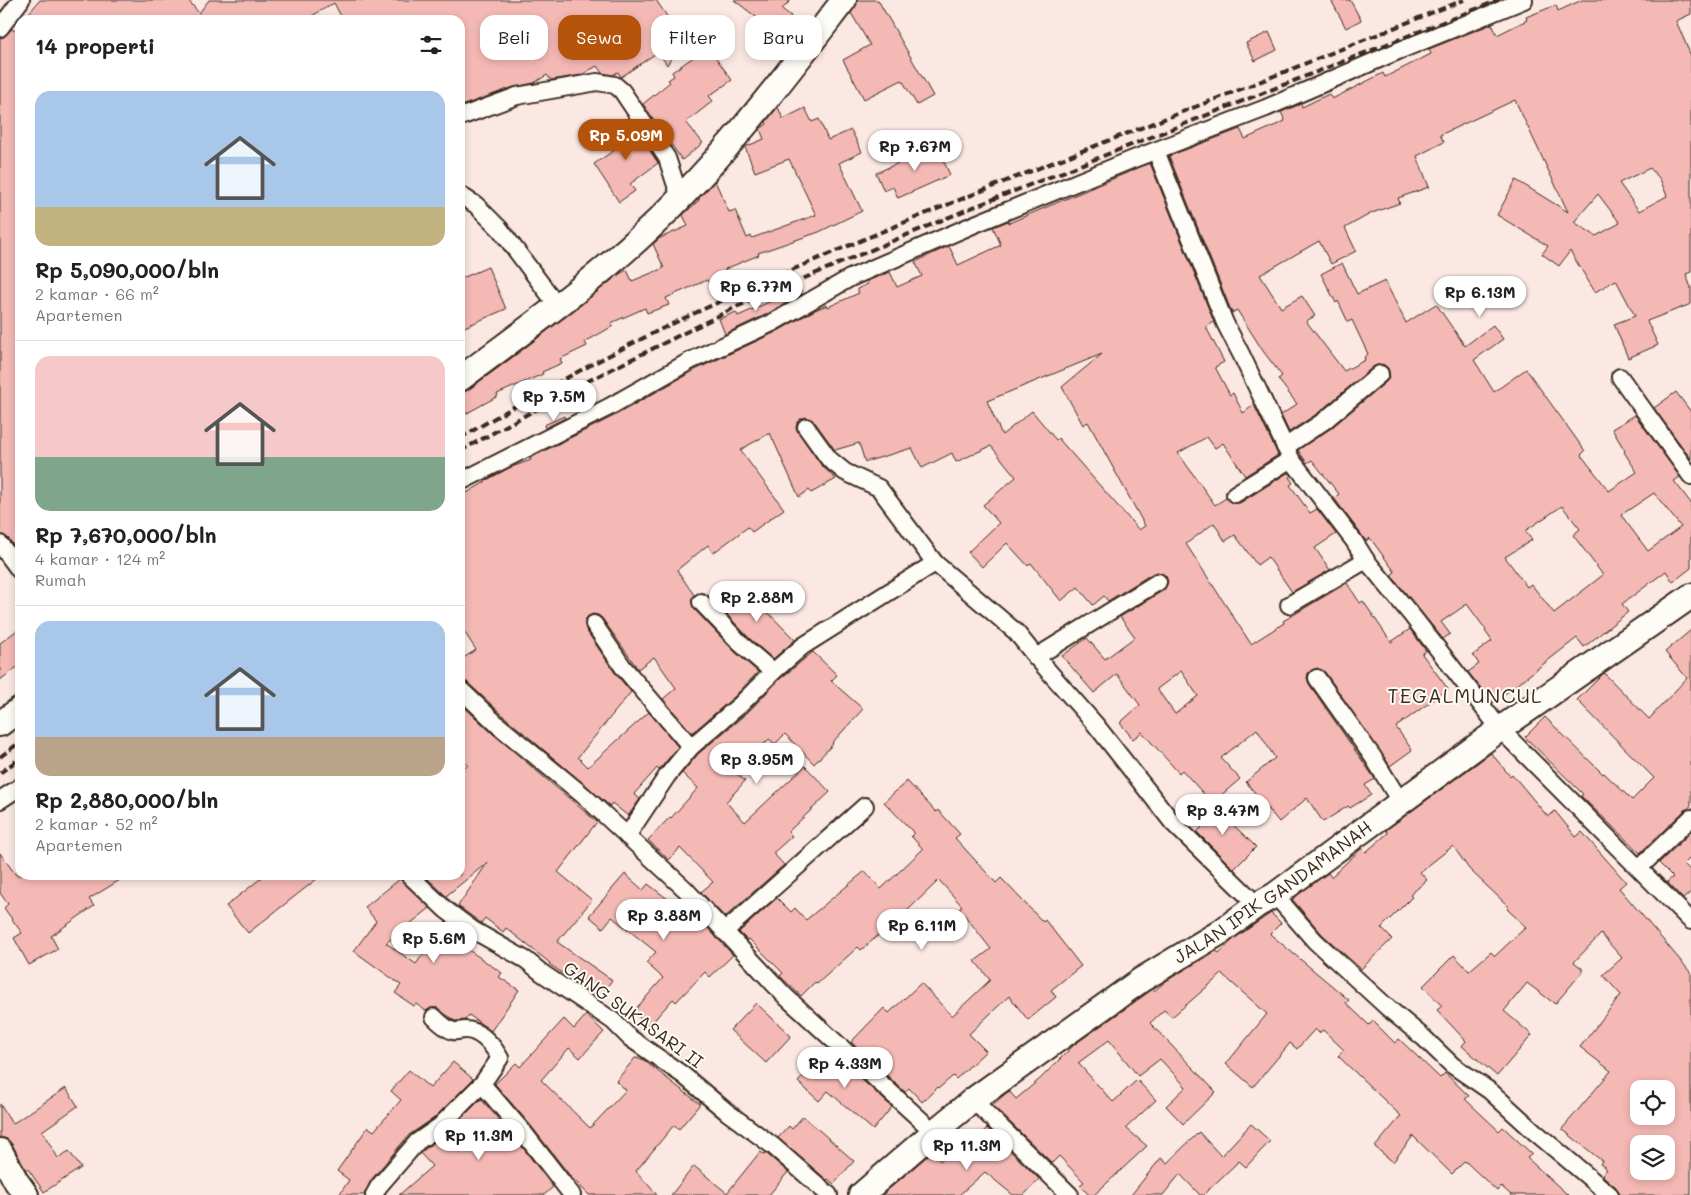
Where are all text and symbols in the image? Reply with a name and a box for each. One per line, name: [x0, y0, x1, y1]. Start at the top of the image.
chip: Beli: [480, 15, 548, 60]
chip: Sewa: [558, 15, 641, 60]
chip: Filter: [651, 15, 735, 60]
chip: Baru: [745, 15, 822, 60]
icon: filters: [417, 31, 445, 59]
text: 14 properti: [35, 32, 155, 59]
pin: Rp 5.09M: [574, 119, 678, 161]
icon: home: [195, 123, 285, 213]
text: Rp 5.09M: [589, 124, 663, 145]
pin: Rp 7.67M: [863, 130, 967, 172]
text: Rp 7.67M: [879, 135, 951, 156]
text: Rp 5,090,000/bln: [35, 256, 219, 283]
pin: Rp 6.77M: [704, 270, 808, 312]
text: Rp 6.77M: [720, 275, 792, 296]
pin: Rp 6.13M: [1428, 276, 1532, 318]
text: Rp 6.13M: [1444, 281, 1516, 302]
text: 2 kamar · 66 m²: [35, 283, 159, 304]
text: Apartemen: [35, 304, 122, 325]
pin: Rp 7.5M: [508, 380, 600, 422]
text: Rp 7.5M: [522, 385, 586, 406]
icon: home: [195, 389, 285, 479]
text: Rp 7,670,000/bln: [35, 521, 217, 548]
text: 4 kamar · 124 m²: [35, 548, 165, 569]
text: Rumah: [35, 569, 86, 590]
pin: Rp 2.88M: [705, 580, 809, 623]
text: Rp 2.88M: [720, 586, 794, 607]
icon: home: [195, 654, 285, 744]
district label: TEGALMUNCUL: [1388, 682, 1542, 708]
pin: Rp 3.95M: [705, 742, 809, 785]
text: Rp 3.95M: [720, 748, 794, 769]
text: Rp 2,880,000/bln: [35, 786, 218, 813]
pin: Rp 3.47M: [1171, 794, 1275, 836]
text: Rp 3.47M: [1186, 799, 1260, 820]
text: 2 kamar · 52 m²: [35, 813, 158, 834]
street label: JALAN IPIK GANDAMANAH: [1169, 815, 1376, 968]
text: Apartemen: [35, 834, 122, 855]
pin: Rp 3.88M: [612, 898, 716, 941]
text: Rp 3.88M: [627, 904, 701, 925]
pin: Rp 6.11M: [870, 908, 974, 951]
text: Rp 6.11M: [888, 914, 956, 935]
pin: Rp 5.6M: [388, 922, 480, 964]
text: Rp 5.6M: [402, 927, 466, 948]
street label: GANG SUKASARI II: [559, 955, 708, 1073]
pin: Rp 4.33M: [793, 1046, 897, 1089]
text: Rp 4.33M: [808, 1052, 882, 1073]
map controls: [1630, 1080, 1675, 1180]
button: locate: [1630, 1080, 1675, 1125]
pin: Rp 11.3M: [427, 1118, 531, 1161]
text: Rp 11.3M: [445, 1124, 513, 1145]
pin: Rp 11.3M: [915, 1128, 1019, 1171]
text: Rp 11.3M: [933, 1134, 1001, 1155]
button: layers: [1630, 1135, 1675, 1180]

